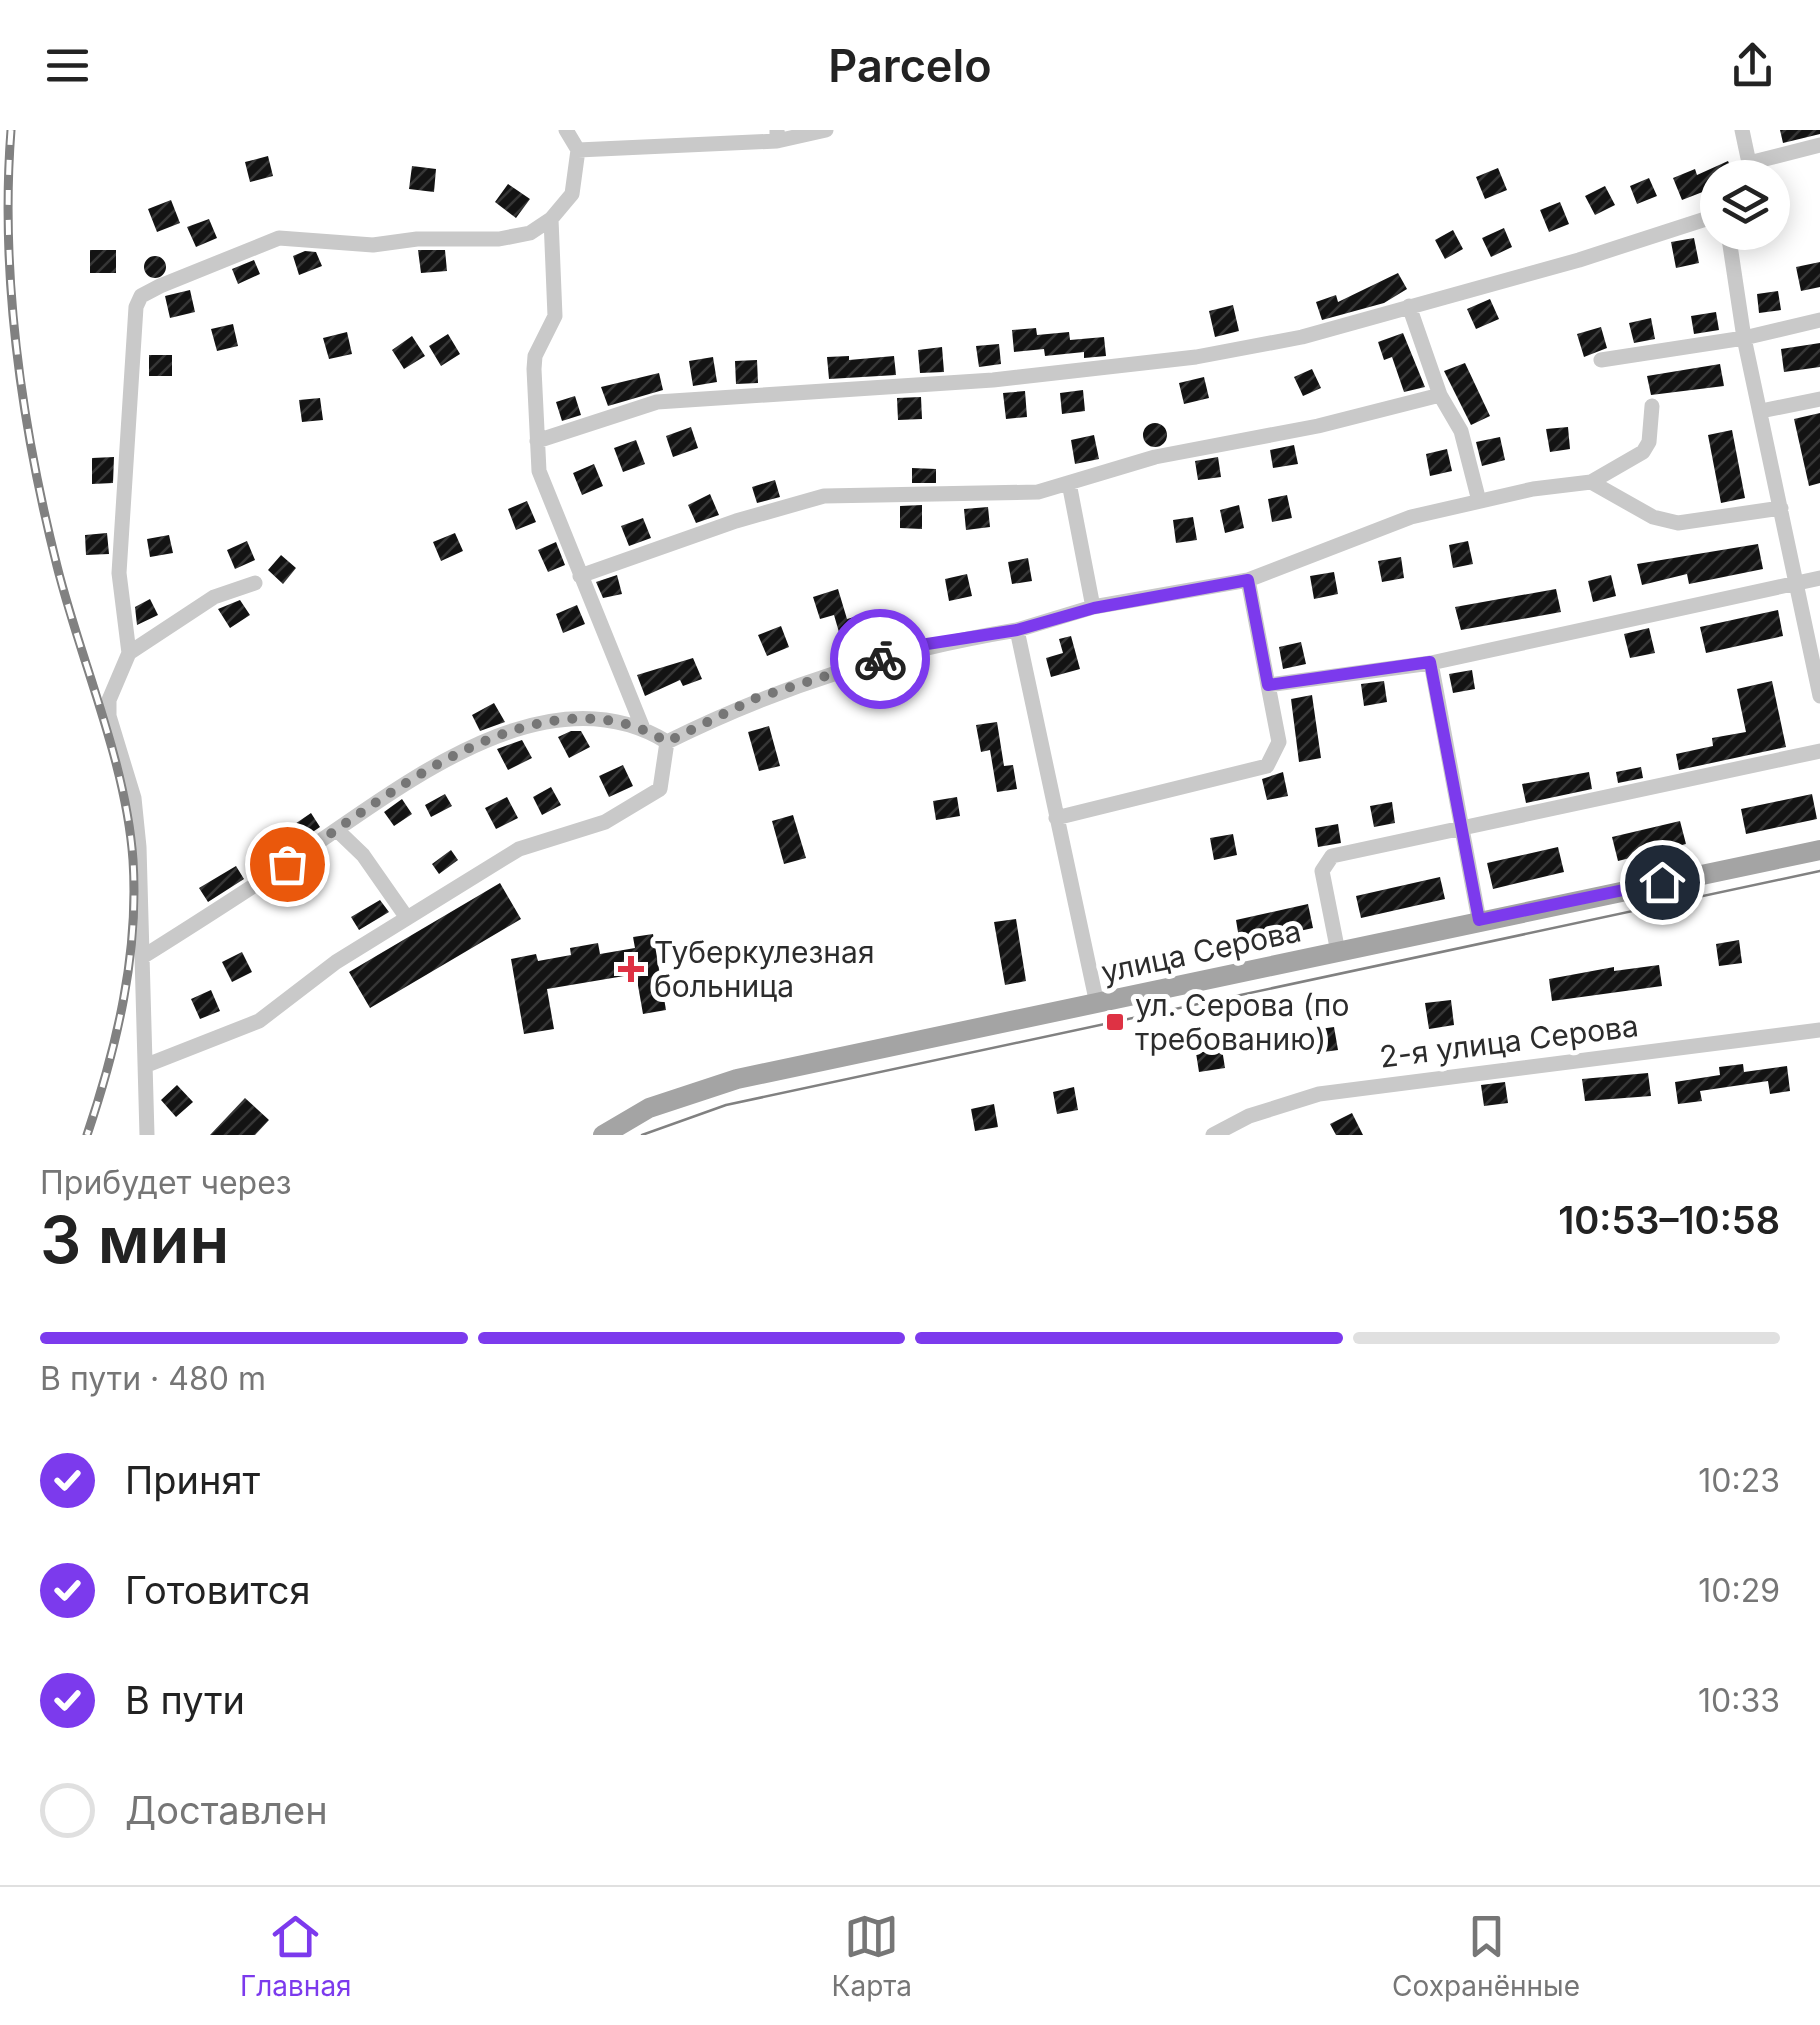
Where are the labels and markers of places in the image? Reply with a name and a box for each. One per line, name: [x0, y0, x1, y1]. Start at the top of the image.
pin: [245, 822, 330, 907]
pin: [1620, 840, 1705, 925]
place label: Туберкулезная больница: [654, 934, 875, 1004]
marker: Туберкулезная больница: [618, 956, 644, 982]
place label: ул. Серова (по требованию): [1135, 987, 1349, 1057]
marker: ул. Серова (по требованию): [1104, 1011, 1126, 1033]

